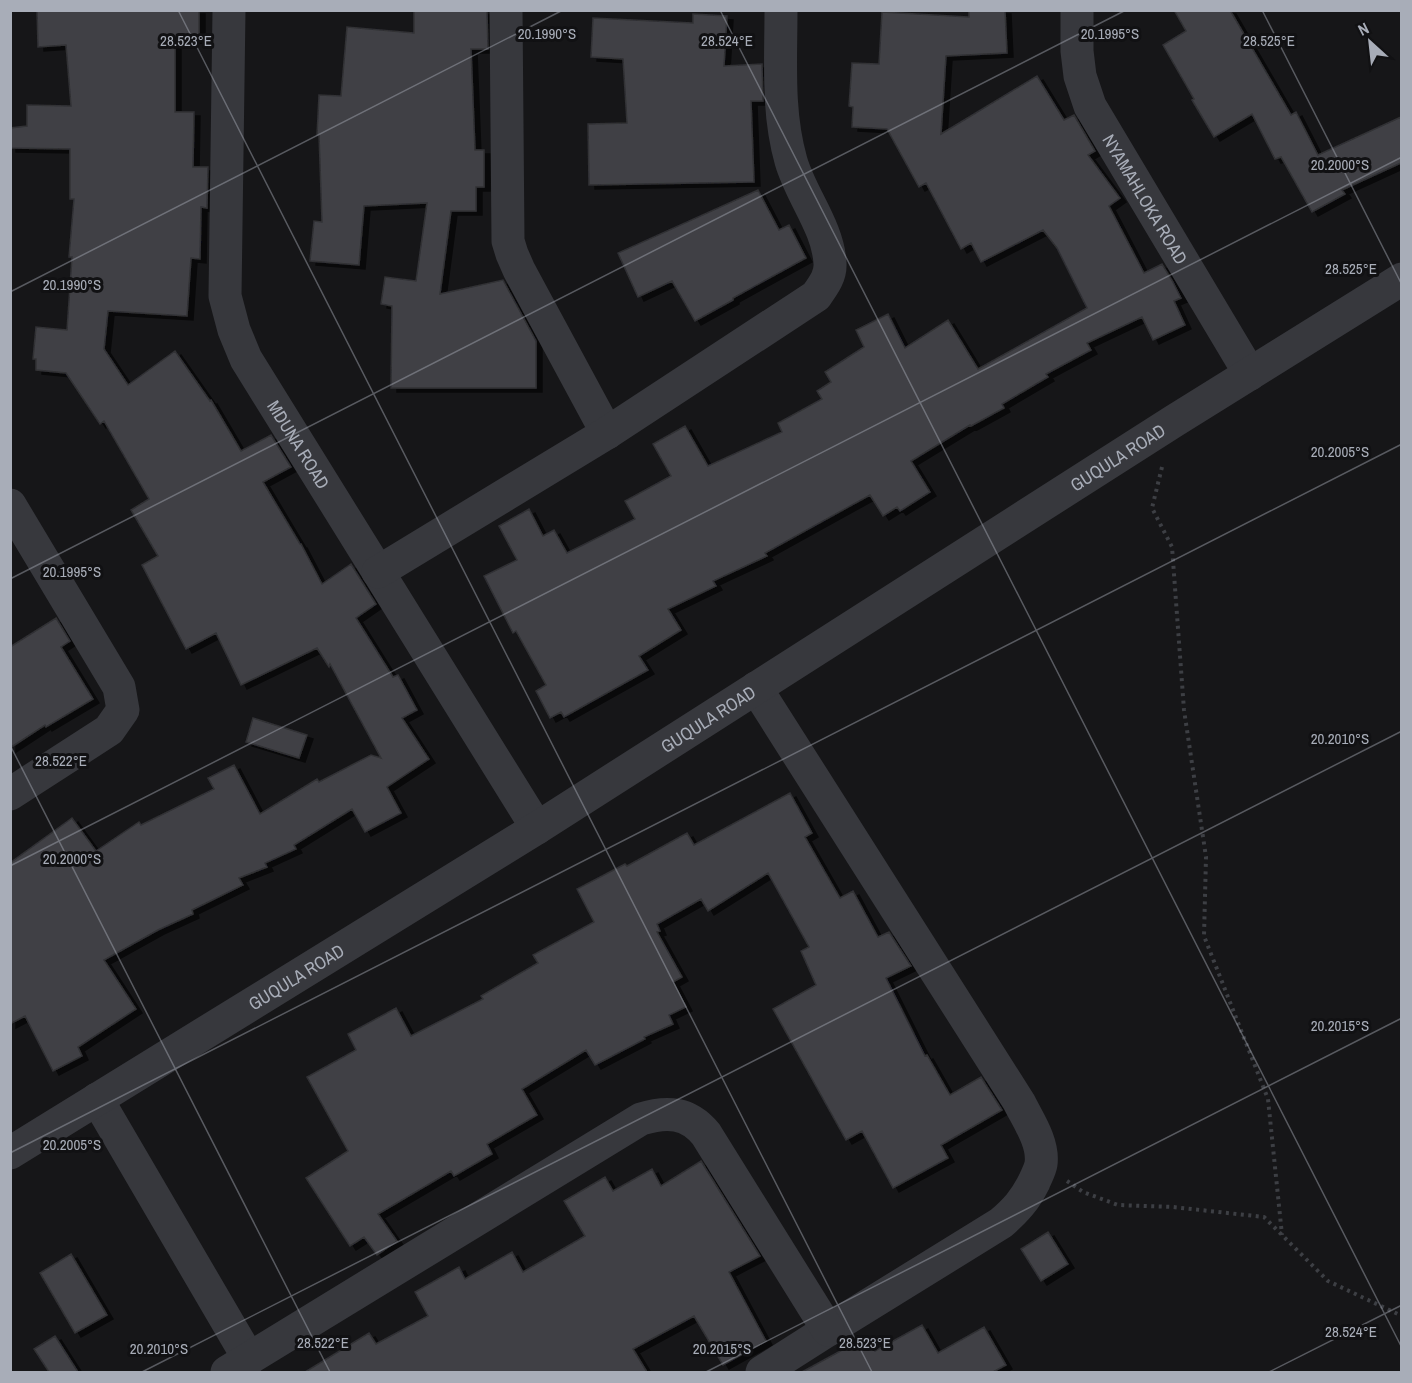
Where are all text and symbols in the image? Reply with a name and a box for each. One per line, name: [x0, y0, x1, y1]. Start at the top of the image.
north arrow: [1340, 12, 1400, 72]
text: N: [1354, 17, 1372, 41]
text: 20.1990°S: [518, 23, 576, 44]
text: 20.1995°S: [1081, 23, 1139, 44]
text: 28.523°E: [160, 30, 212, 51]
text: 28.524°E: [701, 30, 753, 51]
text: 28.525°E: [1243, 30, 1295, 51]
street label: NYAMAHLOKA ROAD: [1097, 129, 1194, 269]
text: 20.2000°S: [1311, 154, 1369, 175]
text: 28.525°E: [1325, 258, 1377, 279]
text: 20.1990°S: [43, 274, 101, 295]
street label: MDUNA ROAD: [262, 395, 336, 493]
street label: GUQULA ROAD: [1065, 417, 1170, 497]
text: 20.2005°S: [1311, 441, 1369, 462]
text: 20.1995°S: [43, 561, 101, 582]
street label: GUQULA ROAD: [656, 679, 760, 758]
text: 20.2010°S: [1311, 728, 1369, 749]
text: 28.522°E: [35, 750, 87, 771]
text: 20.2000°S: [43, 848, 101, 869]
street label: GUQULA ROAD: [243, 938, 349, 1016]
text: 20.2015°S: [1311, 1015, 1369, 1036]
text: 20.2005°S: [43, 1134, 101, 1155]
text: 28.524°E: [1325, 1321, 1377, 1342]
text: 28.522°E: [297, 1332, 349, 1353]
text: 28.523°E: [839, 1332, 891, 1353]
text: 20.2010°S: [130, 1338, 188, 1359]
text: 20.2015°S: [693, 1338, 751, 1359]

